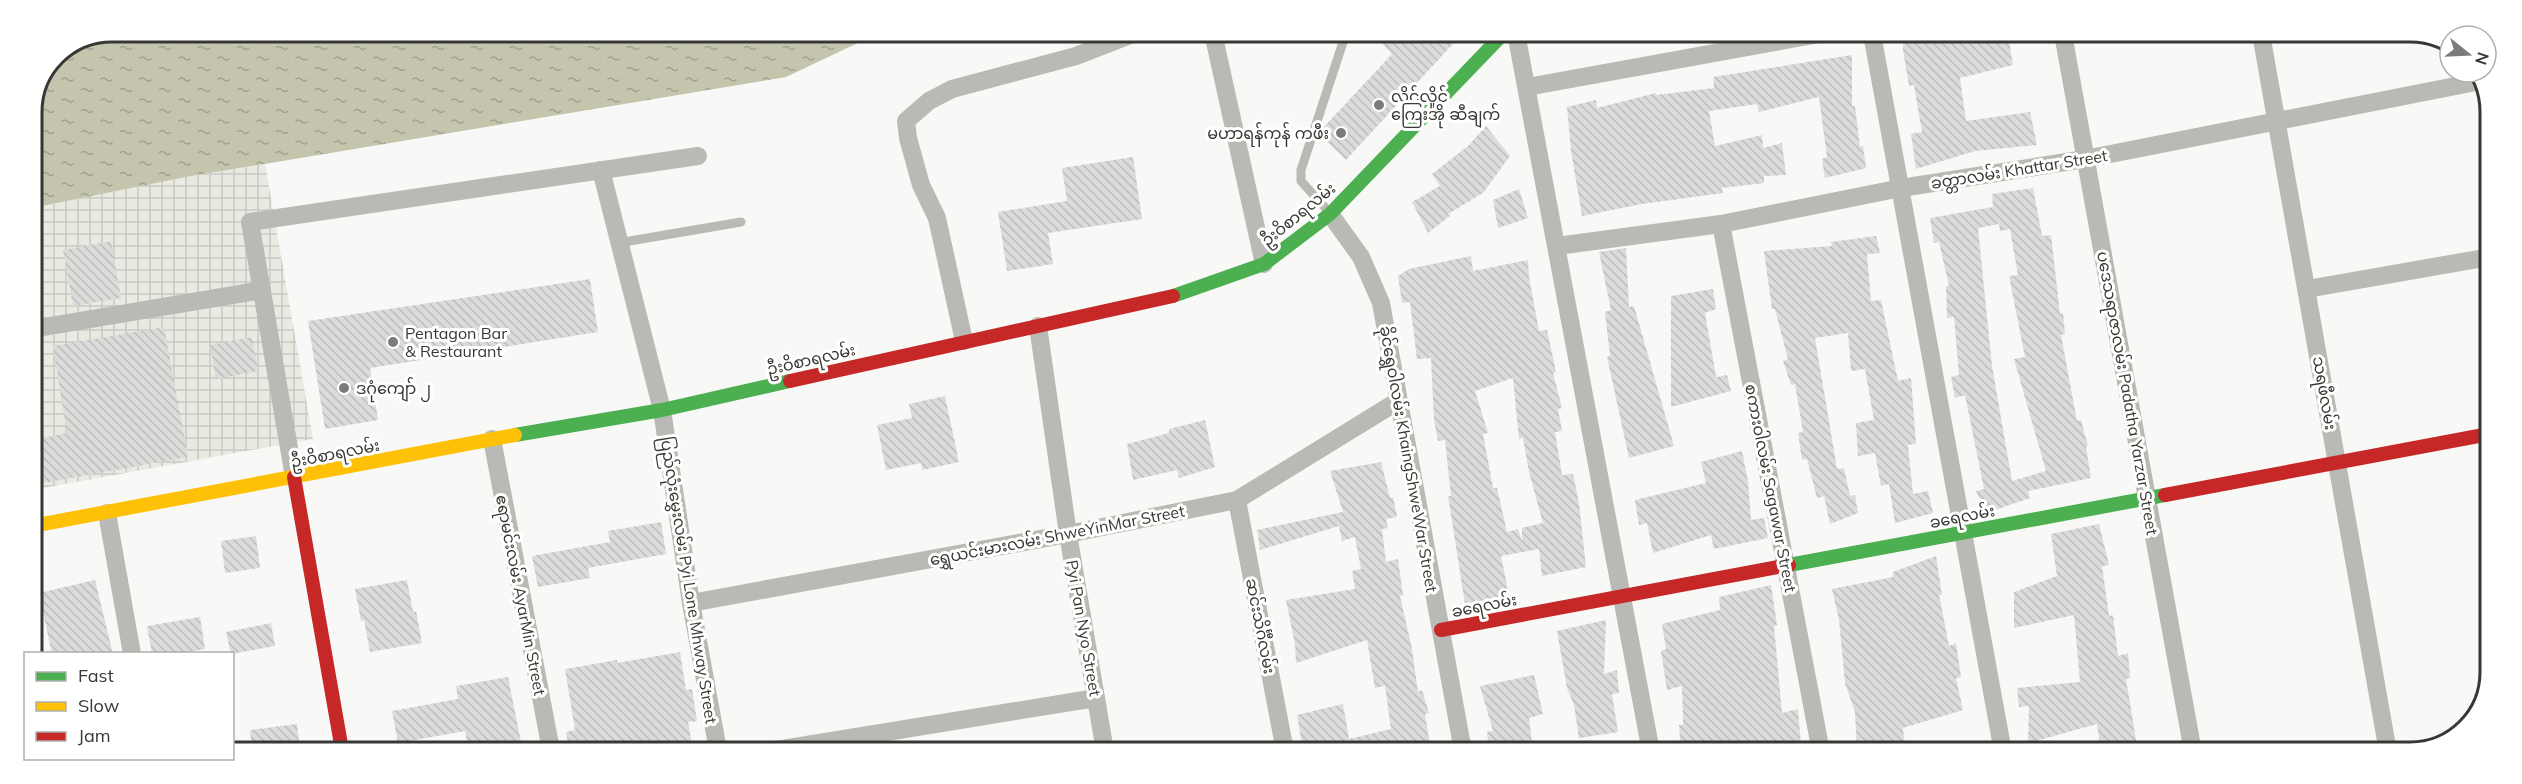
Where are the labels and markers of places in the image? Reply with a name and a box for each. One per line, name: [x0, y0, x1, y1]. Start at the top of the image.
place label: လှိုင်လှိုင် ကြေးအို ဆီချက်: [1391, 85, 1500, 129]
marker: လှိုင်လှိုင် ကြေးအို ဆီချက်: [1372, 98, 1386, 112]
place label: မဟာရန်ကုန် ကဖီး: [1207, 122, 1329, 148]
marker: မဟာရန်ကုန် ကဖီး: [1334, 126, 1348, 140]
place label: Pentagon Bar & Restaurant: [405, 323, 507, 361]
marker: Pentagon Bar & Restaurant: [386, 335, 400, 349]
place label: ဒဂုံကျော် ၂: [356, 377, 431, 403]
marker: ဒဂုံကျော် ၂: [337, 381, 351, 395]

